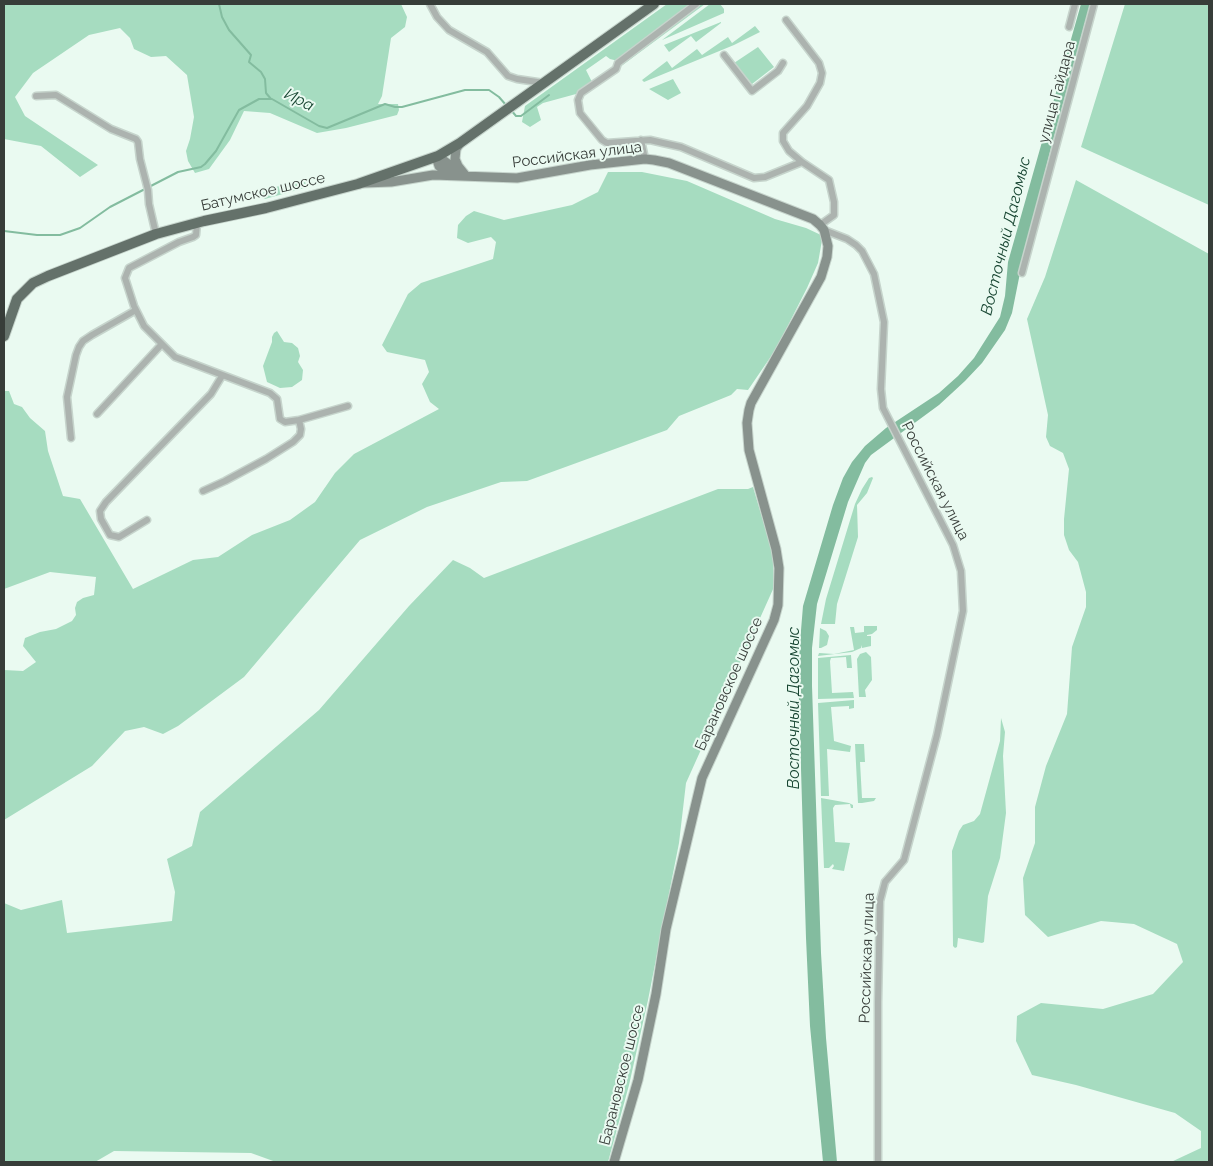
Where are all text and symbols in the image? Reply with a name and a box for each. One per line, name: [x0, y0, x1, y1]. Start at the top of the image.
street label: улица Гайдара: [1035, 39, 1079, 145]
water label: Ира: [281, 84, 317, 116]
street label: Российская улица: [511, 138, 643, 172]
water label: Восточный Дагомыс: [977, 155, 1035, 317]
street label: Батумское шоссе: [199, 169, 327, 215]
street label: Российская улица: [897, 419, 973, 543]
street label: Барановское шоссе: [691, 614, 767, 754]
water label: Восточный Дагомыс: [784, 627, 804, 789]
street label: Российская улица: [856, 892, 878, 1024]
street label: Барановское шоссе: [596, 1003, 648, 1147]

